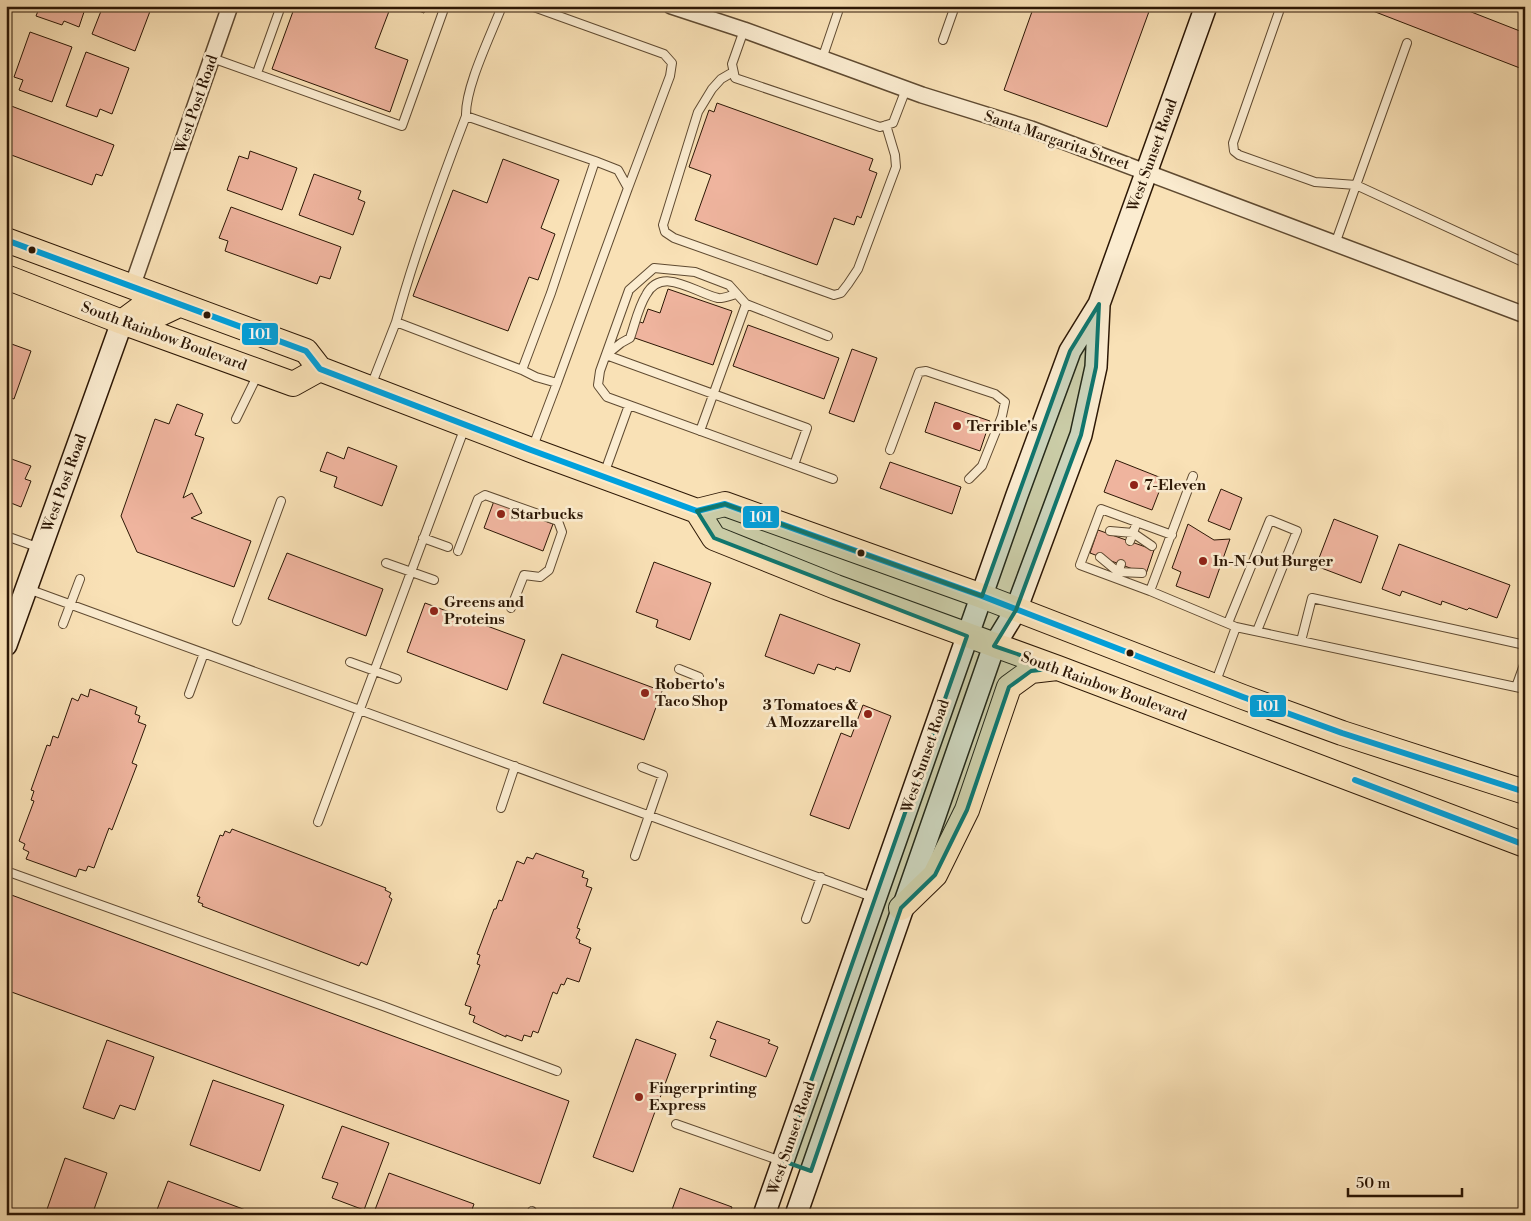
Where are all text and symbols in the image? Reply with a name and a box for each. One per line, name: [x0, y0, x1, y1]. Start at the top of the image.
street label: West Post Road: [170, 52, 222, 157]
street label: West Sunset Road: [1123, 96, 1182, 215]
street label: Santa Margarita Street: [982, 107, 1133, 174]
unlabelled marker: [27, 245, 37, 255]
street label: South Rainbow Boulevard: [78, 298, 250, 375]
unlabelled marker: [202, 310, 212, 320]
line badge: 101: [241, 322, 279, 346]
text: 101: [249, 326, 272, 344]
place label: Terrible's: [967, 417, 1037, 436]
marker: Terrible's: [951, 420, 963, 432]
street label: West Post Road: [38, 431, 91, 536]
place label: 7-Eleven: [1144, 476, 1207, 495]
marker: 7-Eleven: [1128, 479, 1140, 491]
place label: Starbucks: [511, 505, 583, 524]
line badge: 101: [742, 505, 780, 529]
marker: Starbucks: [495, 508, 507, 520]
text: 101: [750, 509, 773, 527]
unlabelled marker: [856, 548, 866, 558]
place label: In-N-Out Burger: [1213, 552, 1334, 571]
marker: In-N-Out Burger: [1197, 555, 1209, 567]
place label: Greens and Proteins: [444, 593, 525, 629]
marker: Greens and Proteins: [428, 605, 440, 617]
street label: South Rainbow Boulevard: [1018, 648, 1190, 725]
unlabelled marker: [1125, 648, 1135, 658]
place label: Roberto's Taco Shop: [655, 675, 728, 711]
marker: Roberto's Taco Shop: [639, 687, 651, 699]
line badge: 101: [1249, 694, 1287, 718]
place label: 3 Tomatoes & A Mozzarella: [763, 696, 859, 732]
street label: West Sunset Road: [897, 696, 954, 816]
text: 101: [1257, 698, 1280, 716]
marker: 3 Tomatoes & A Mozzarella: [862, 708, 874, 720]
street label: West Sunset Road: [763, 1078, 820, 1198]
place label: Fingerprinting Express: [649, 1079, 757, 1115]
marker: Fingerprinting Express: [633, 1091, 645, 1103]
scale bar: [1348, 1166, 1462, 1198]
text: 50 m: [1356, 1174, 1390, 1193]

